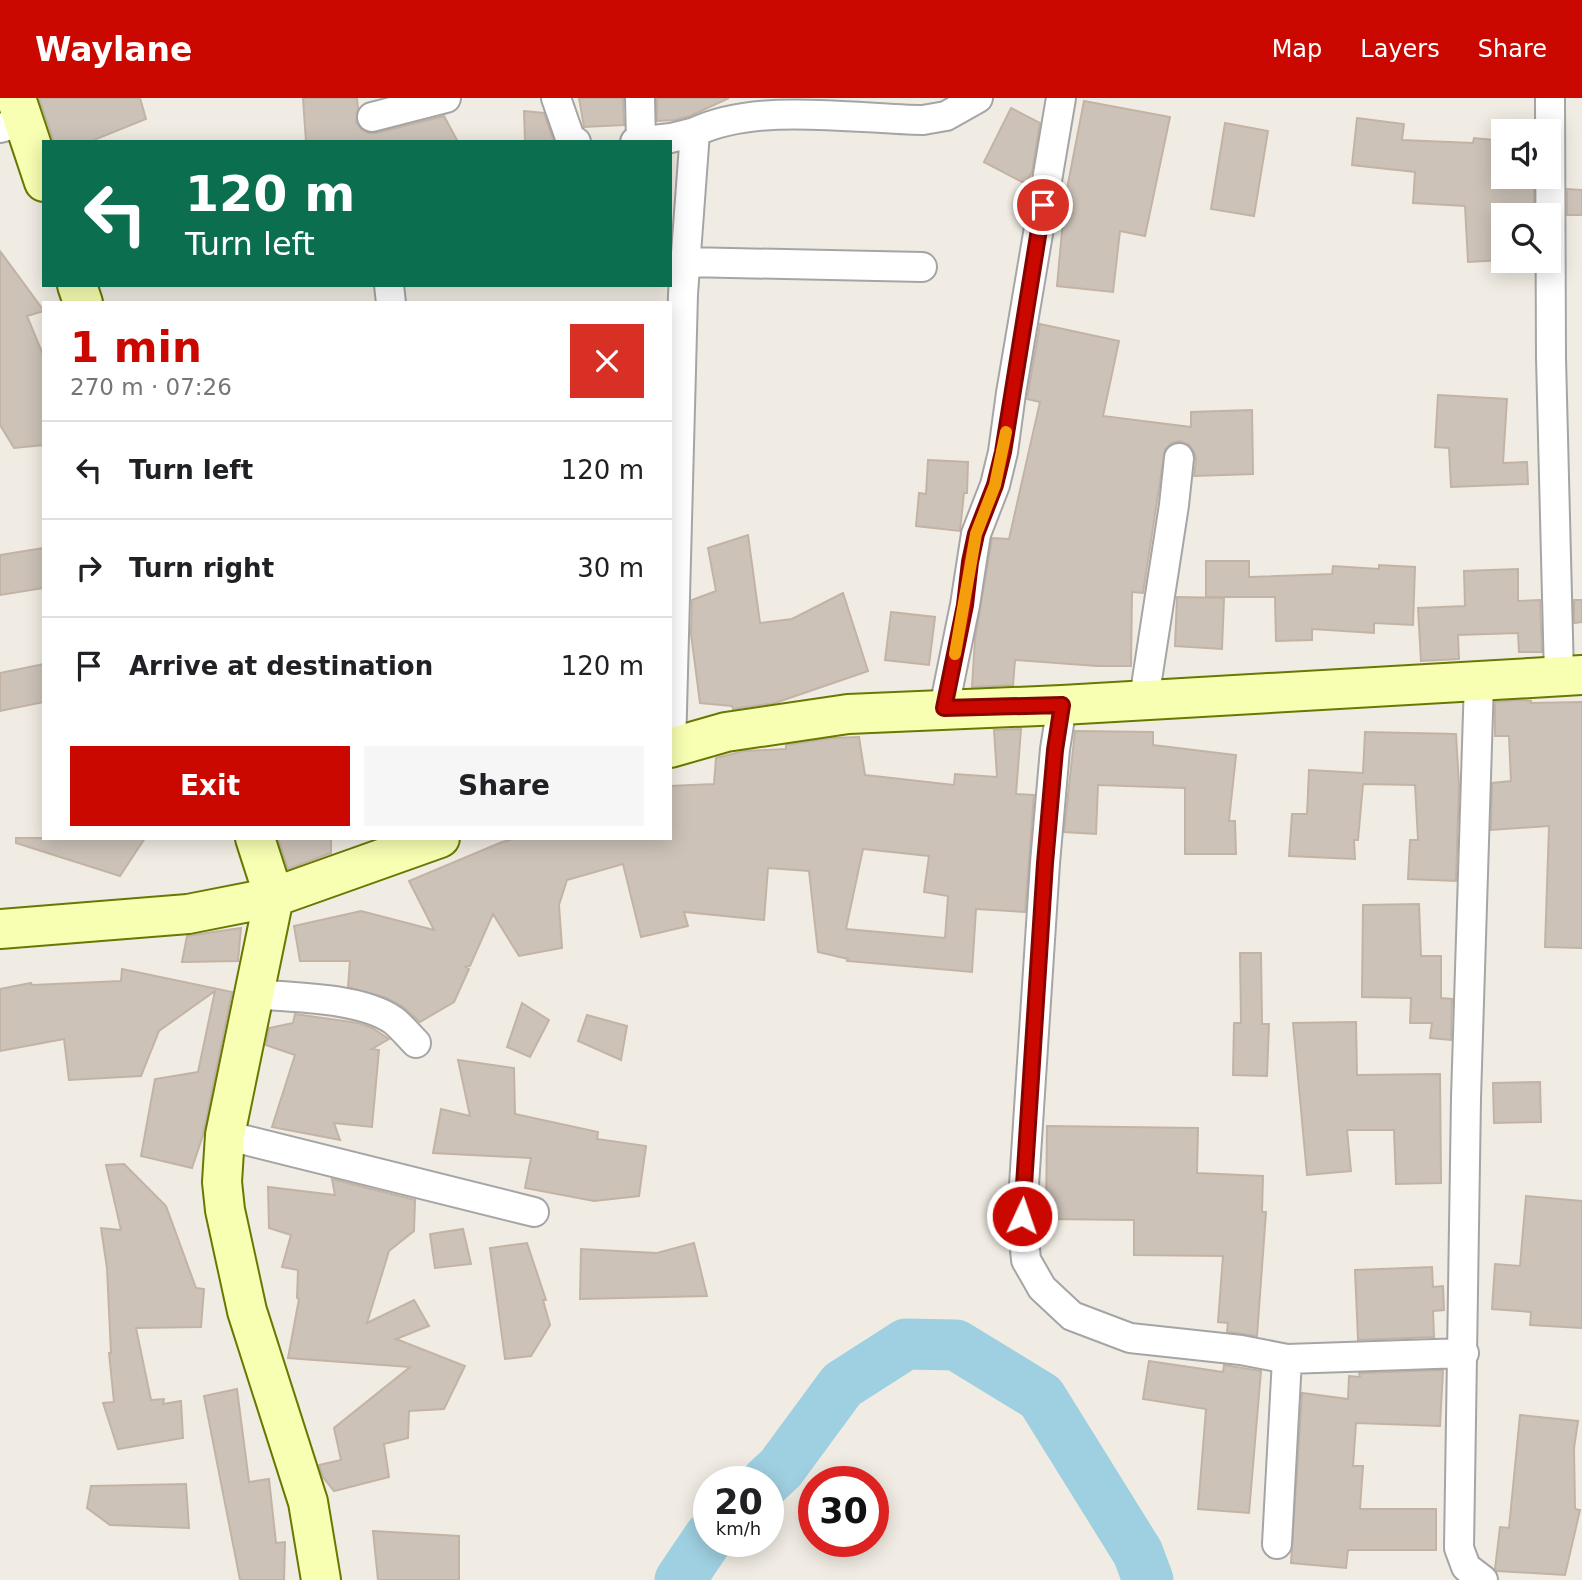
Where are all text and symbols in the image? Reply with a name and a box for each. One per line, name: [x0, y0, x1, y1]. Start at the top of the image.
text: Waylane: [35, 30, 192, 69]
text: Map: [1272, 35, 1322, 63]
text: Layers: [1360, 35, 1440, 63]
text: Share: [1478, 35, 1547, 63]
map controls: [1491, 119, 1561, 273]
button: sound: [1491, 119, 1561, 189]
text: 120 m: [185, 166, 355, 223]
icon: left: [70, 168, 161, 259]
pin: [1013, 175, 1073, 235]
icon: arrive: [1024, 186, 1062, 224]
button: search: [1491, 203, 1561, 273]
text: Turn left: [185, 225, 315, 263]
text: 1 min: [70, 323, 202, 372]
button: close: [570, 324, 644, 398]
text: 270 m · 07:26: [70, 374, 232, 400]
icon: left: [70, 451, 108, 489]
text: Turn left: [129, 455, 253, 485]
text: 120 m: [561, 455, 644, 485]
icon: right: [70, 549, 108, 587]
text: Turn right: [129, 553, 274, 583]
text: 30 m: [577, 553, 644, 583]
icon: arrive: [70, 647, 108, 685]
text: Arrive at destination: [129, 651, 433, 681]
text: 120 m: [561, 651, 644, 681]
button: Exit: [70, 746, 350, 826]
button: Share: [364, 746, 644, 826]
position arrow: [985, 1179, 1059, 1253]
speed limit sign: 30: [798, 1466, 889, 1557]
text: 20: [714, 1482, 763, 1522]
text: km/h: [716, 1518, 761, 1539]

